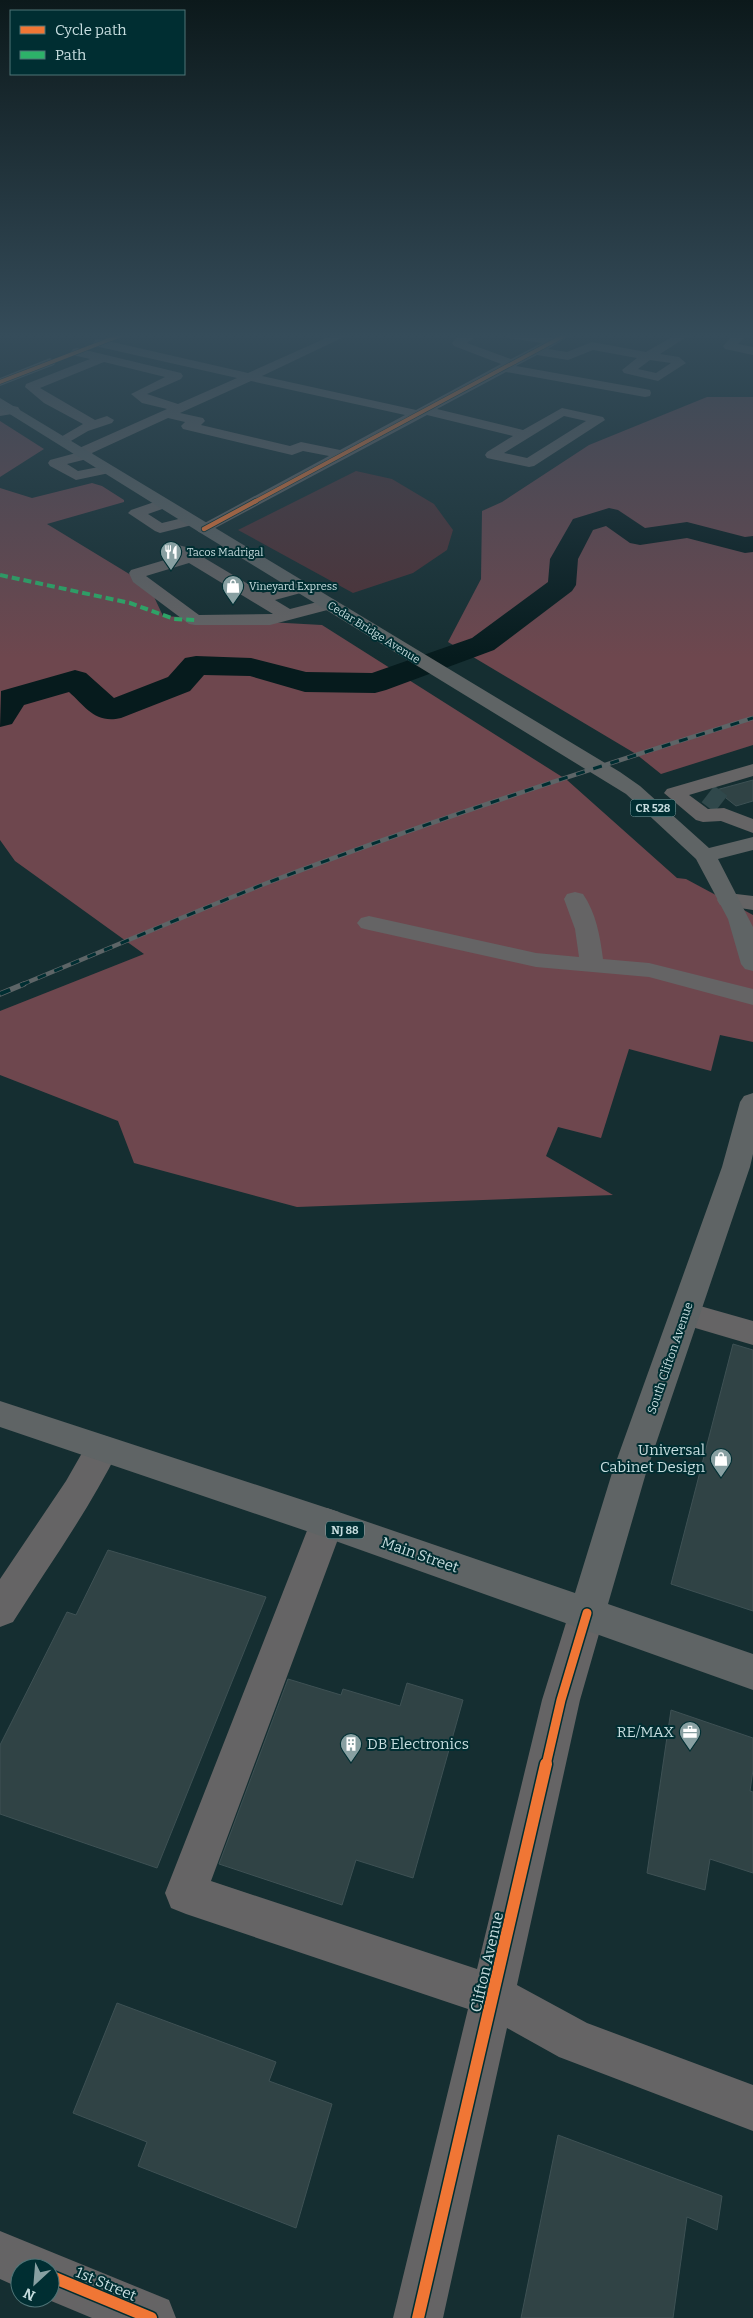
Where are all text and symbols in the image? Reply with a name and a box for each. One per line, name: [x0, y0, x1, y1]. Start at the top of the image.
legend: [10, 10, 185, 75]
text: Cycle path: [55, 21, 127, 39]
text: Path: [55, 46, 87, 64]
restaurant icon: Tacos Madrigal: [159, 540, 183, 571]
place label: Tacos Madrigal: [187, 546, 263, 559]
shop icon: Vineyard Express: [221, 574, 245, 605]
place label: Vineyard Express: [249, 580, 337, 593]
street label: Cedar Bridge Avenue: [325, 599, 422, 666]
road number: CR 528: [630, 800, 676, 816]
street label: South Clifton Avenue: [644, 1300, 696, 1416]
place label: Universal Cabinet Design: [600, 1441, 705, 1476]
shop icon: Universal Cabinet Design: [709, 1447, 733, 1478]
road number: NJ 88: [326, 1522, 364, 1538]
street label: Main Street: [379, 1533, 462, 1577]
office icon: RE/MAX: [678, 1720, 702, 1751]
place label: RE/MAX: [617, 1723, 675, 1741]
building icon: DB Electronics: [339, 1732, 363, 1763]
place label: DB Electronics: [367, 1735, 469, 1753]
street label: Clifton Avenue: [467, 1910, 507, 2014]
north arrow: [10, 2258, 60, 2308]
street label: 1st Street: [73, 2263, 140, 2305]
text: N: [21, 2284, 38, 2304]

